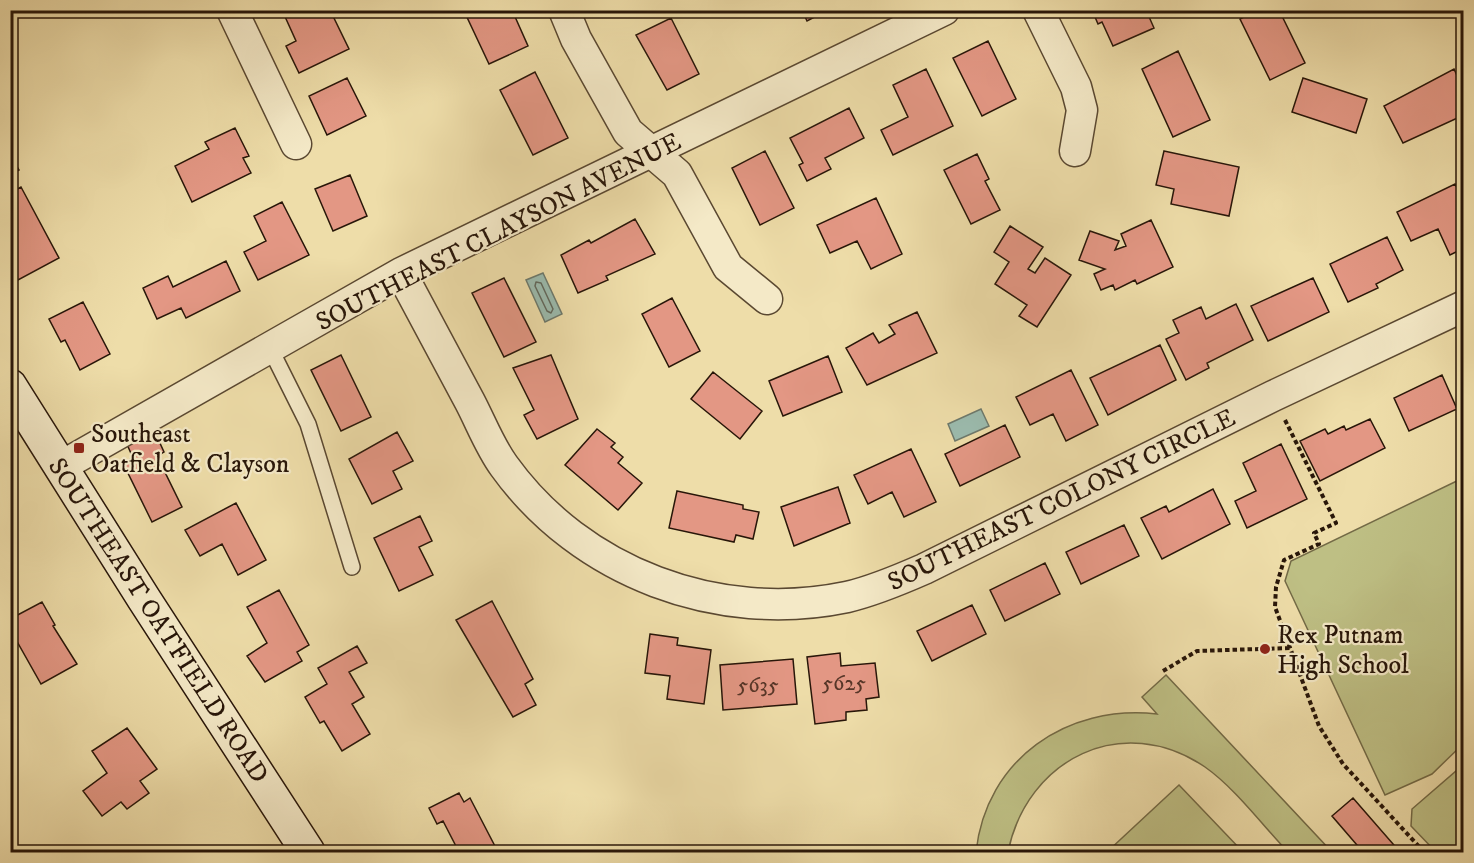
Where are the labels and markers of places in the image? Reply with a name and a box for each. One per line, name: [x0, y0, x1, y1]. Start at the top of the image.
place label: Southeast Oatfield & Clayson: [91, 418, 290, 481]
marker: Southeast Oatfield & Clayson: [72, 441, 86, 455]
place label: Rex Putnam High School: [1277, 619, 1409, 682]
marker: Rex Putnam High School: [1258, 642, 1272, 656]

